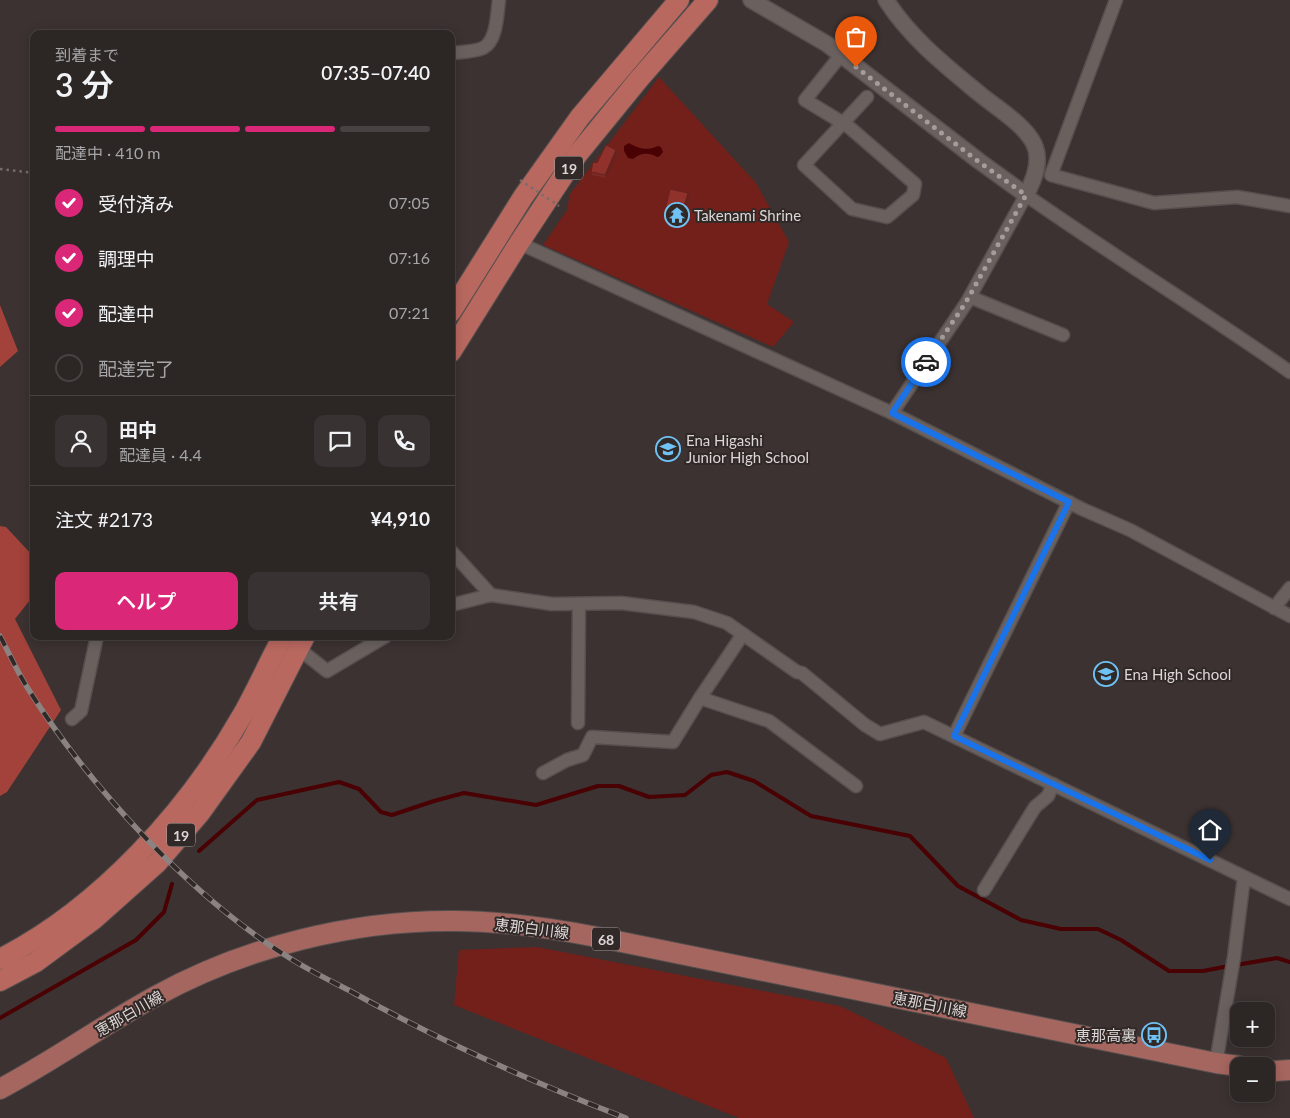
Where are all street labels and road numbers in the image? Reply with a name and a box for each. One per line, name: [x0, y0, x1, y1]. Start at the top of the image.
road number: 19: [555, 156, 583, 180]
road number: 19: [167, 824, 195, 846]
street label: 恵那白川線: [494, 914, 570, 942]
road number: 68: [592, 928, 620, 951]
street label: 恵那白川線: [92, 986, 166, 1040]
street label: 恵那白川線: [891, 988, 969, 1020]

